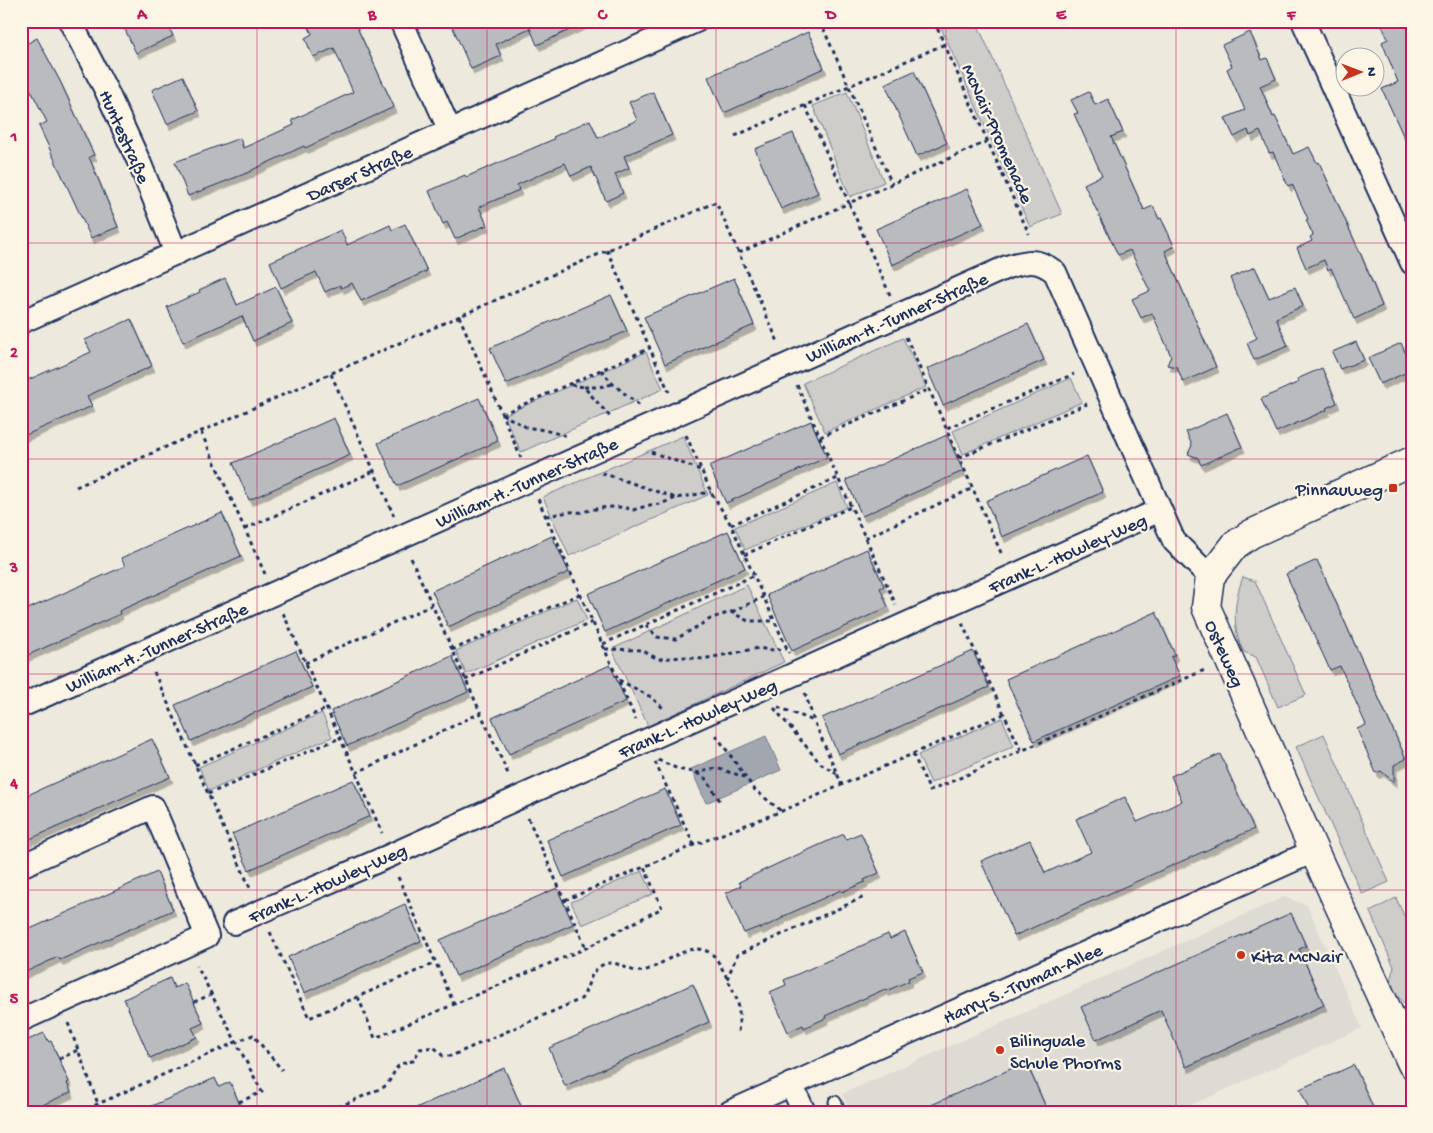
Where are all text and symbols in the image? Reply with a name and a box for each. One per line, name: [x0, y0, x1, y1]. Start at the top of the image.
text: A: [136, 7, 148, 26]
text: B: [367, 7, 377, 26]
text: C: [597, 7, 608, 26]
text: D: [824, 7, 837, 26]
text: E: [1056, 7, 1067, 26]
text: F: [1286, 7, 1297, 26]
north arrow: [1336, 48, 1386, 98]
street label: McNair-Promenade: [955, 61, 1037, 208]
text: N: [1362, 67, 1379, 77]
street label: Huntestraße: [92, 87, 154, 188]
text: 1: [10, 129, 17, 148]
street label: Darser Straße: [302, 142, 417, 209]
street label: William-H.-Tunner-Straße: [803, 268, 992, 370]
text: 2: [10, 345, 18, 364]
street label: William-H.-Tunner-Straße: [433, 433, 622, 535]
place label: Pinnauweg: [1295, 480, 1383, 503]
marker: Pinnauweg: [1387, 482, 1399, 494]
street label: Frank-L.-Howley-Weg: [985, 510, 1151, 601]
text: 3: [9, 560, 18, 579]
street label: William-H.-Tunner-Straße: [63, 598, 252, 700]
street label: Osteweg: [1198, 617, 1248, 692]
street label: Frank-L.-Howley-Weg: [615, 675, 781, 766]
text: 4: [9, 776, 18, 795]
street label: Frank-L.-Howley-Weg: [245, 840, 411, 931]
street label: Harry-S.-Truman-Allee: [940, 940, 1107, 1031]
place label: Kita McNair: [1251, 947, 1344, 970]
marker: Kita McNair: [1235, 949, 1247, 961]
text: 5: [10, 991, 19, 1010]
place label: Bilinguale Schule Phorms: [1009, 1031, 1122, 1076]
marker: Bilinguale Schule Phorms: [994, 1044, 1006, 1056]

